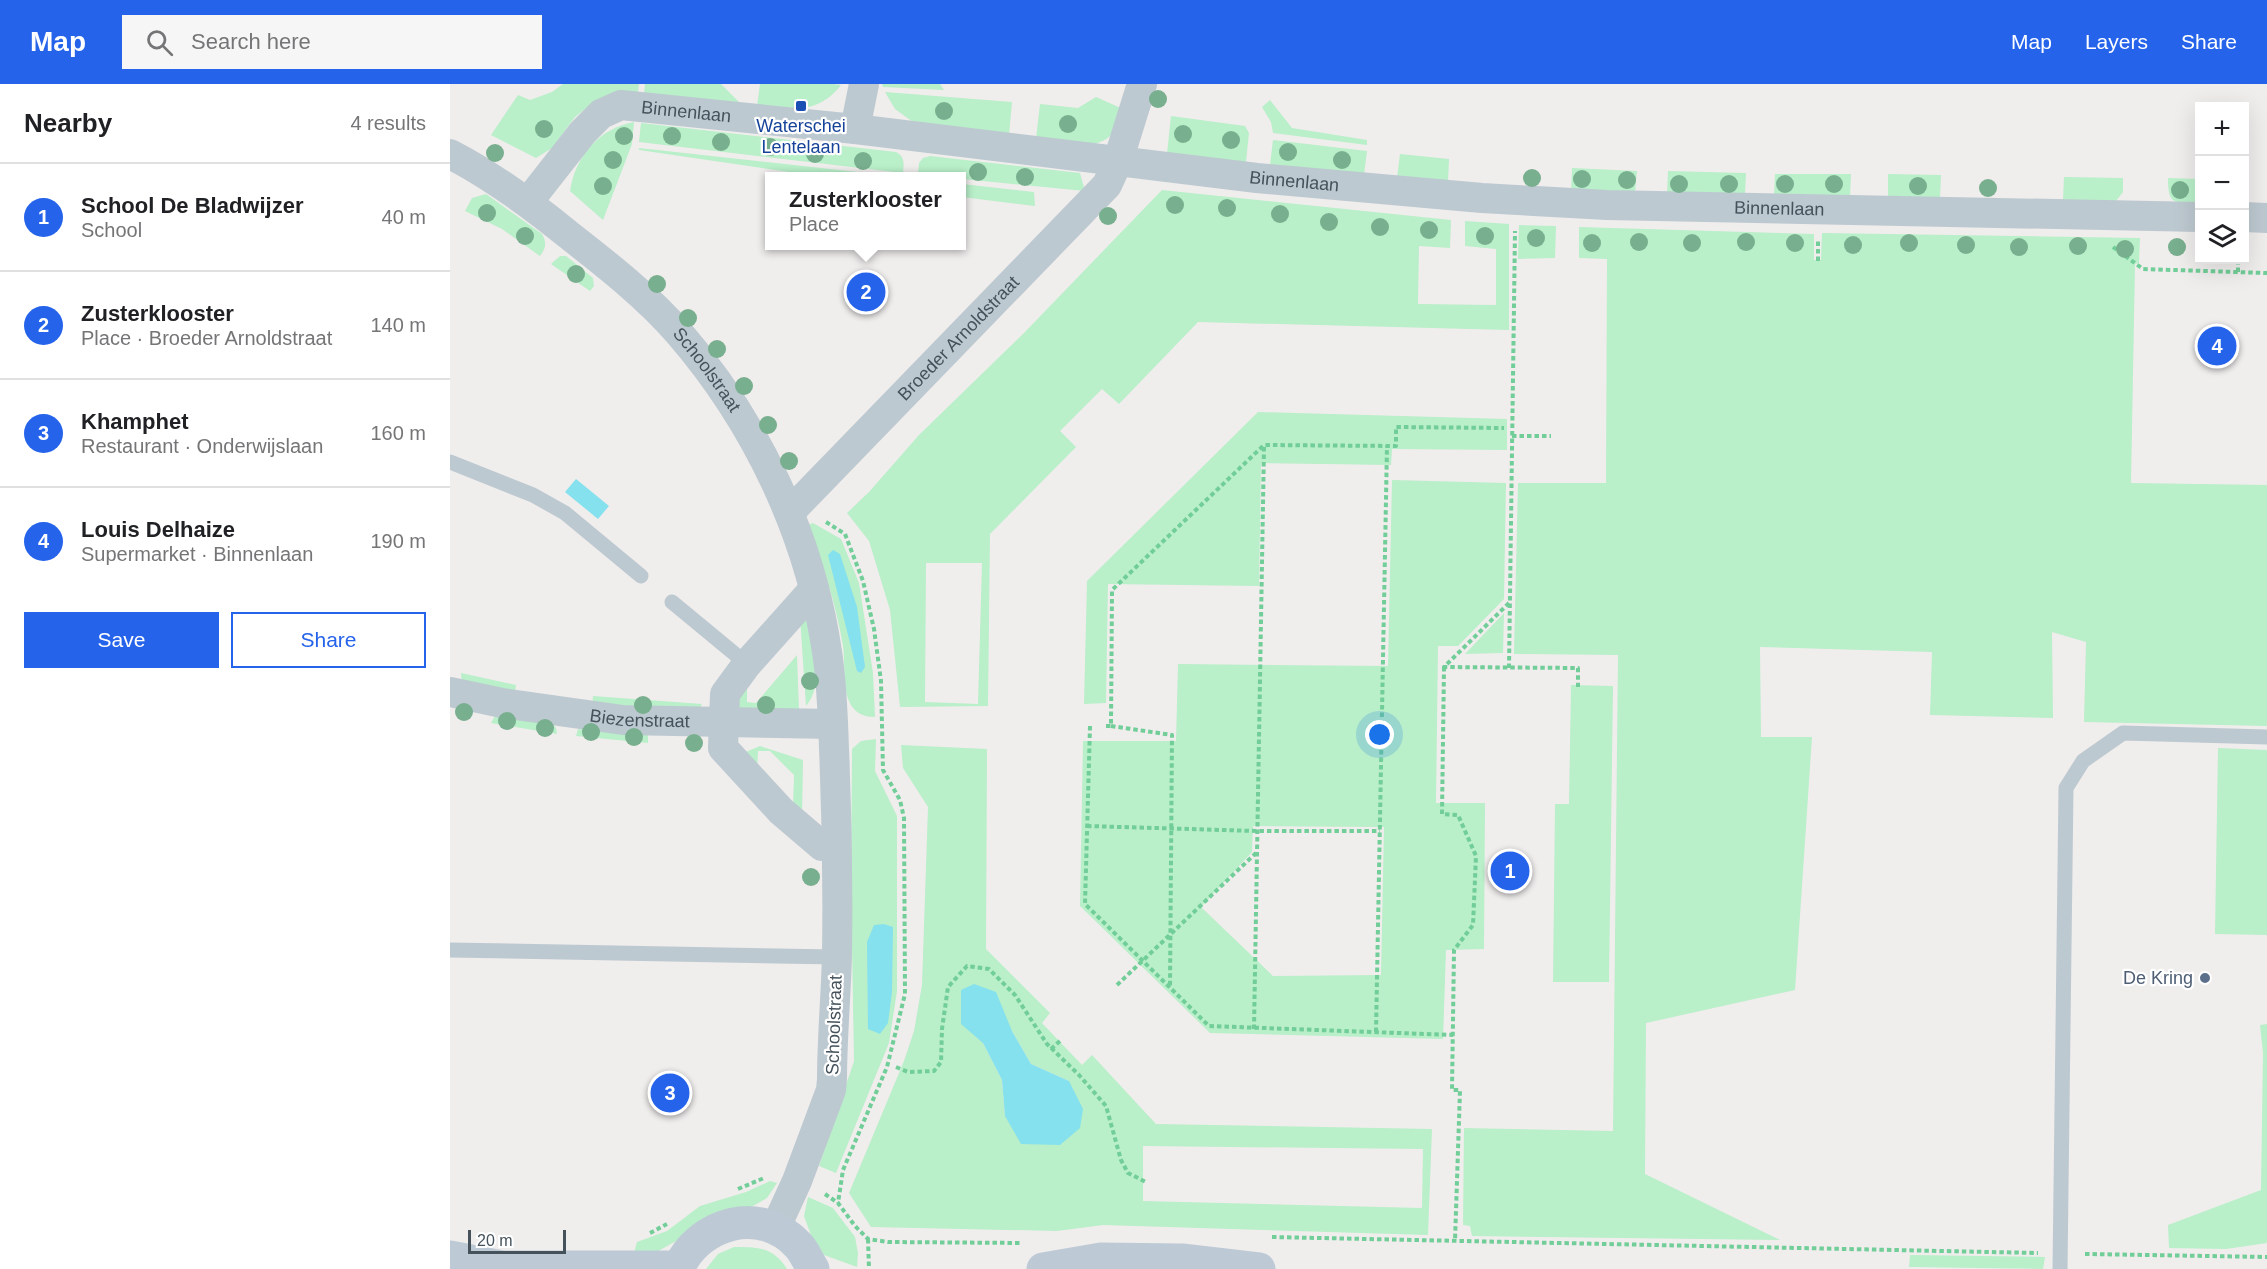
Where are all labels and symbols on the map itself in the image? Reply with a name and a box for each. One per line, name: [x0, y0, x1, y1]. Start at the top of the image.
street label: Binnenlaan: [640, 97, 732, 126]
marker: Waterschei Lentelaan: [794, 99, 808, 113]
place label: Waterschei Lentelaan: [756, 116, 846, 157]
street label: Binnenlaan: [1248, 167, 1340, 195]
street label: Binnenlaan: [1734, 198, 1825, 219]
pin: 2: [846, 270, 886, 314]
street label: Broeder Arnoldstraat: [894, 272, 1023, 405]
street label: Schoolstraat: [669, 324, 745, 416]
pin: 4: [2198, 324, 2236, 368]
street label: Biezenstraat: [589, 705, 690, 731]
your location: [1365, 720, 1394, 749]
pin: 1: [1490, 848, 1530, 894]
place label: De Kring: [2123, 968, 2193, 988]
marker: De Kring: [2198, 971, 2212, 985]
street label: Schoolstraat: [822, 975, 846, 1075]
pin: 3: [650, 1070, 690, 1116]
scale bar: [468, 1227, 566, 1254]

